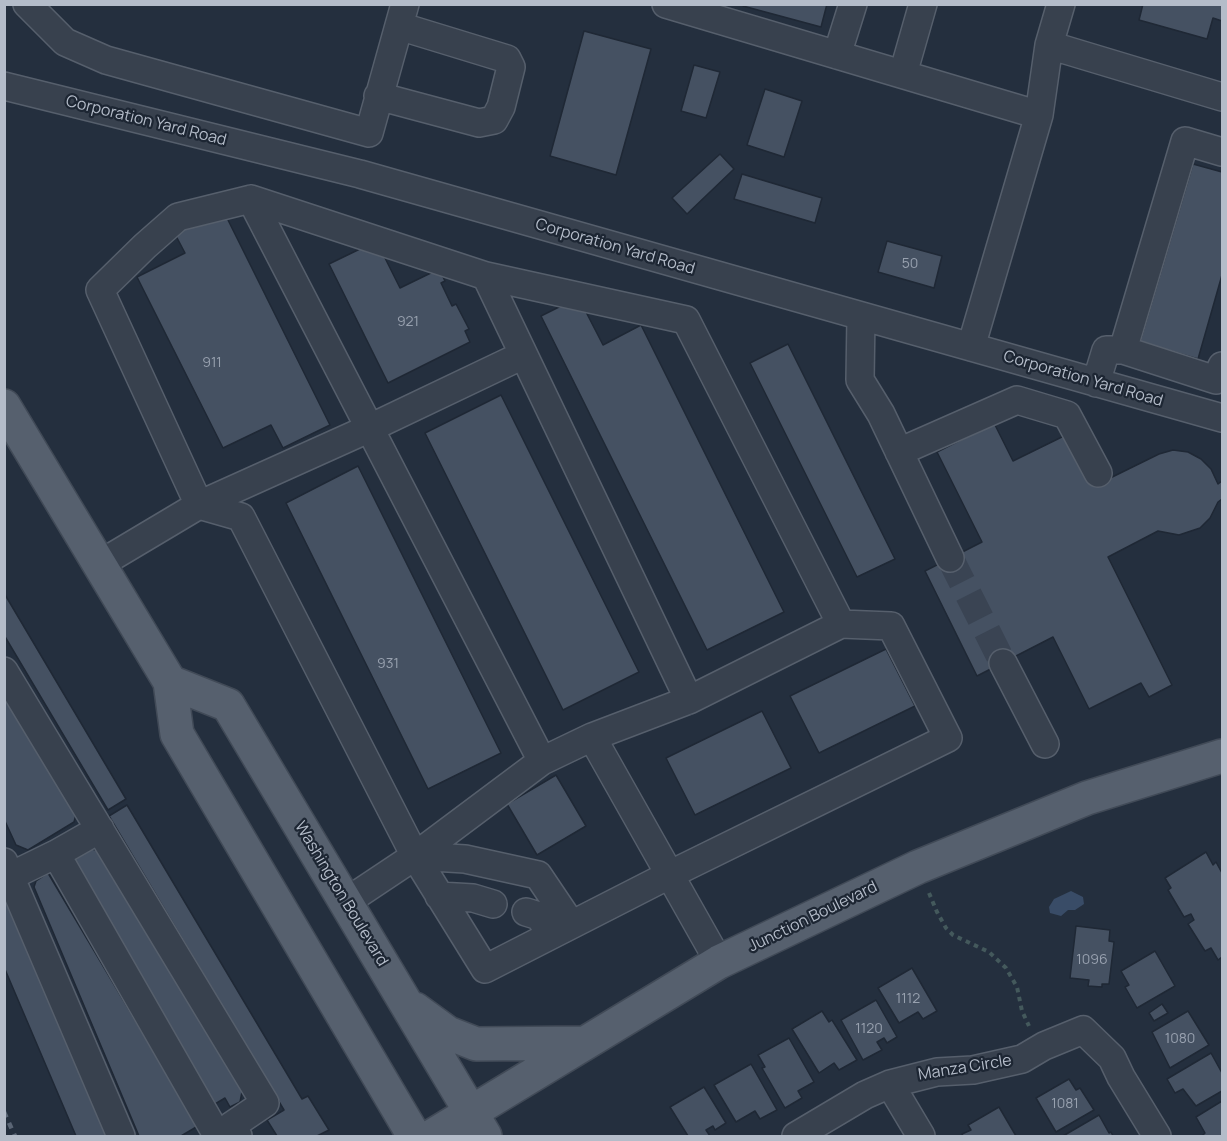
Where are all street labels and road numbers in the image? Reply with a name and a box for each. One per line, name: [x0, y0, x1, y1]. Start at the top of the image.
street label: Corporation Yard Road: [64, 92, 228, 150]
street label: Corporation Yard Road: [533, 215, 697, 279]
street label: Corporation Yard Road: [1001, 347, 1165, 411]
street label: Washington Boulevard: [290, 818, 392, 970]
street label: Junction Boulevard: [746, 878, 880, 956]
street label: Manza Circle: [917, 1051, 1013, 1085]

